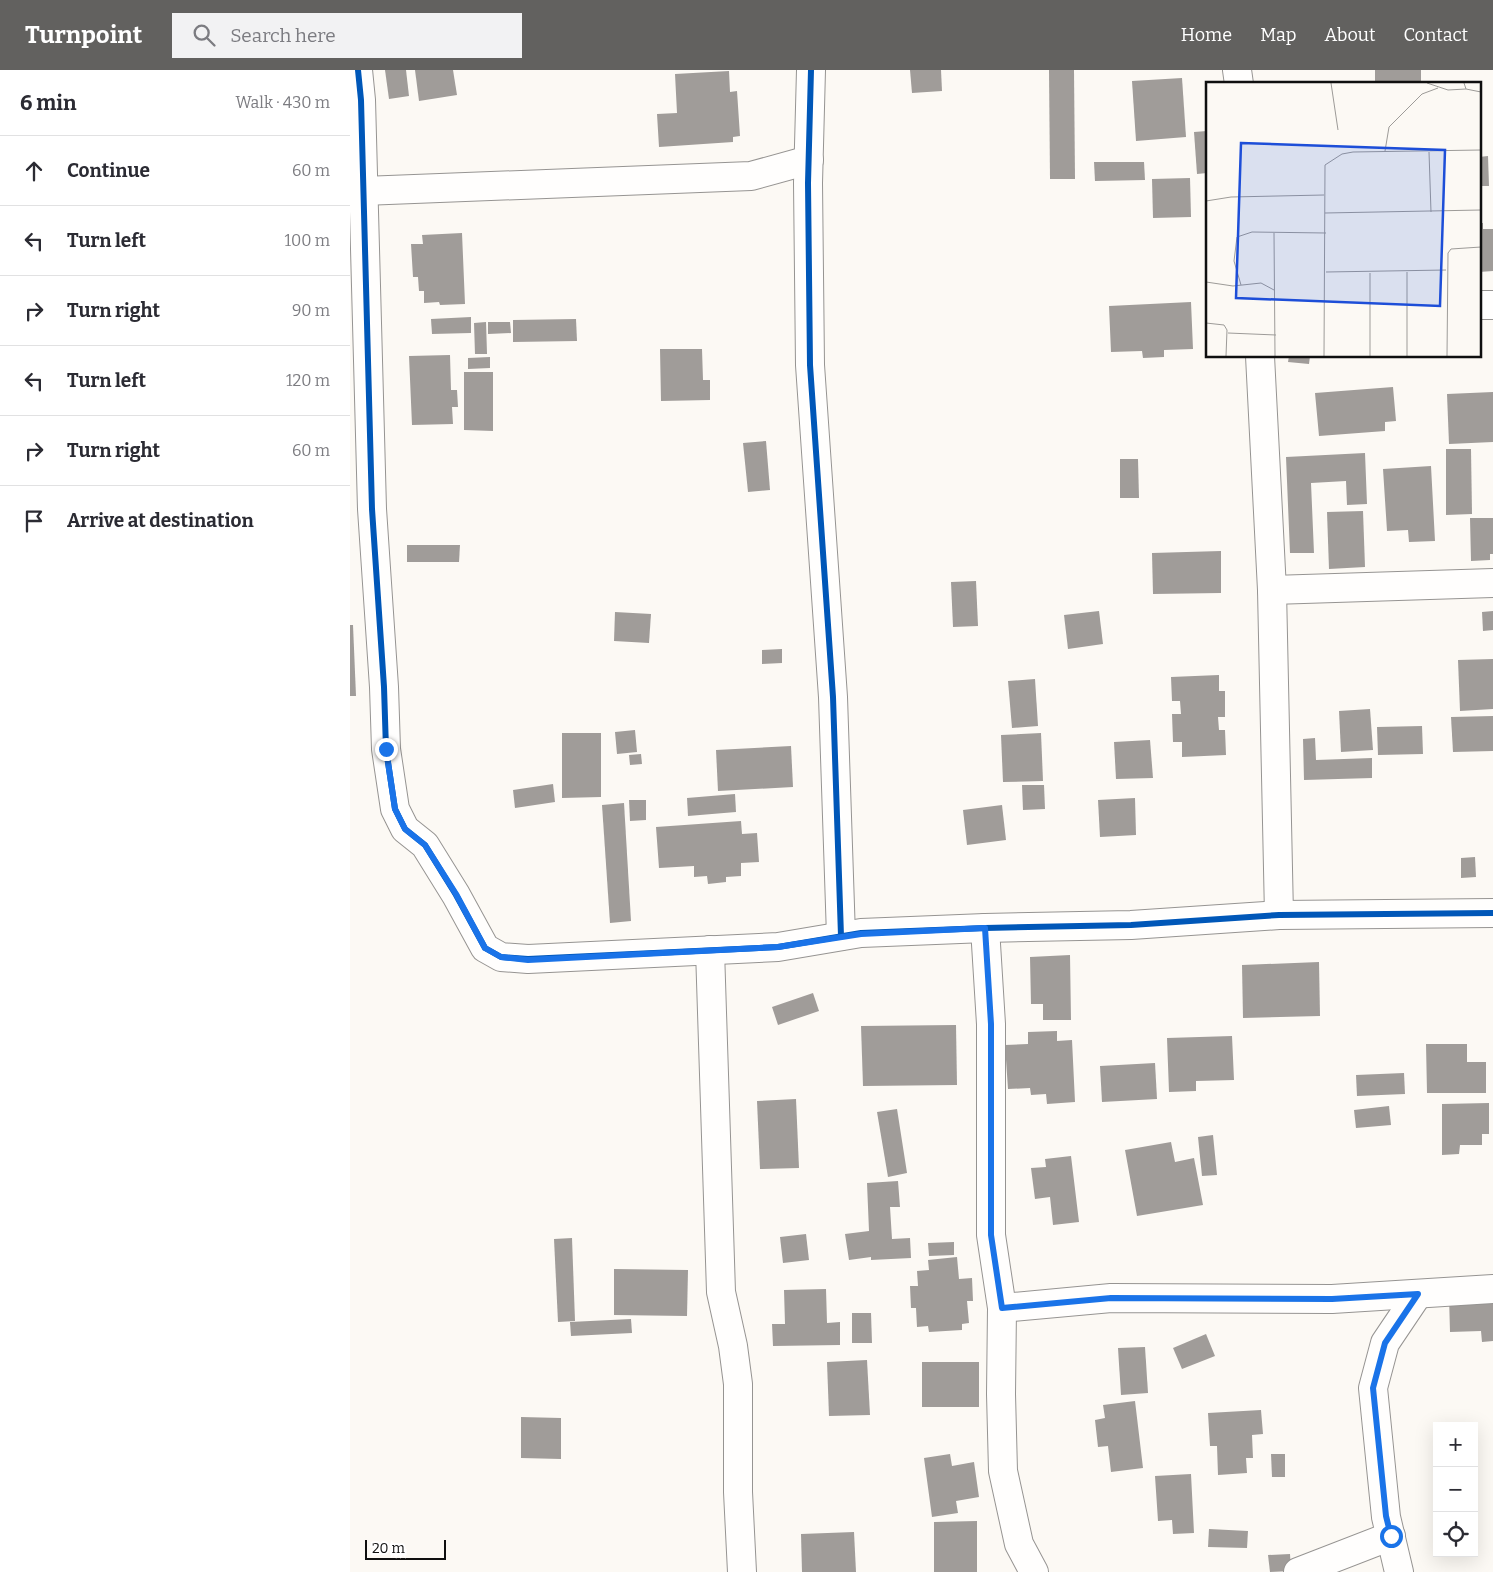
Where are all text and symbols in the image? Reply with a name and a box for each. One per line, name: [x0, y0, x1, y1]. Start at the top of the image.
search box: [172, 13, 522, 58]
text: Turnpoint: [25, 21, 142, 49]
icon: search: [190, 21, 218, 49]
text: Search here: [230, 24, 336, 47]
text: Home: [1181, 24, 1232, 46]
text: Map: [1260, 24, 1296, 46]
text: About: [1324, 24, 1375, 46]
text: Contact: [1403, 24, 1468, 46]
inset map: [1206, 82, 1480, 358]
text: 6 min: [20, 90, 76, 116]
text: Walk · 430 m: [236, 93, 330, 112]
icon: ahead: [20, 157, 48, 185]
text: Continue: [67, 159, 150, 182]
text: 60 m: [292, 161, 330, 180]
icon: left: [20, 227, 48, 255]
text: Turn left: [67, 229, 146, 252]
text: 100 m: [285, 231, 330, 250]
icon: right: [20, 297, 48, 325]
text: Turn right: [67, 299, 160, 322]
text: 90 m: [292, 301, 330, 320]
icon: left: [20, 367, 48, 395]
text: Turn left: [67, 369, 146, 392]
text: 120 m: [286, 371, 330, 390]
icon: right: [20, 437, 48, 465]
text: Turn right: [67, 439, 160, 462]
text: 60 m: [292, 441, 330, 460]
icon: arrive: [20, 507, 48, 535]
text: Arrive at destination: [67, 509, 254, 532]
route end: [375, 738, 398, 761]
map controls: [1433, 1422, 1478, 1557]
button: +: [1433, 1422, 1478, 1467]
button: −: [1433, 1467, 1478, 1512]
button: locate: [1433, 1512, 1478, 1557]
route start: [1380, 1525, 1403, 1548]
scale bar: [365, 1537, 446, 1560]
text: 20 m: [372, 1540, 405, 1557]

